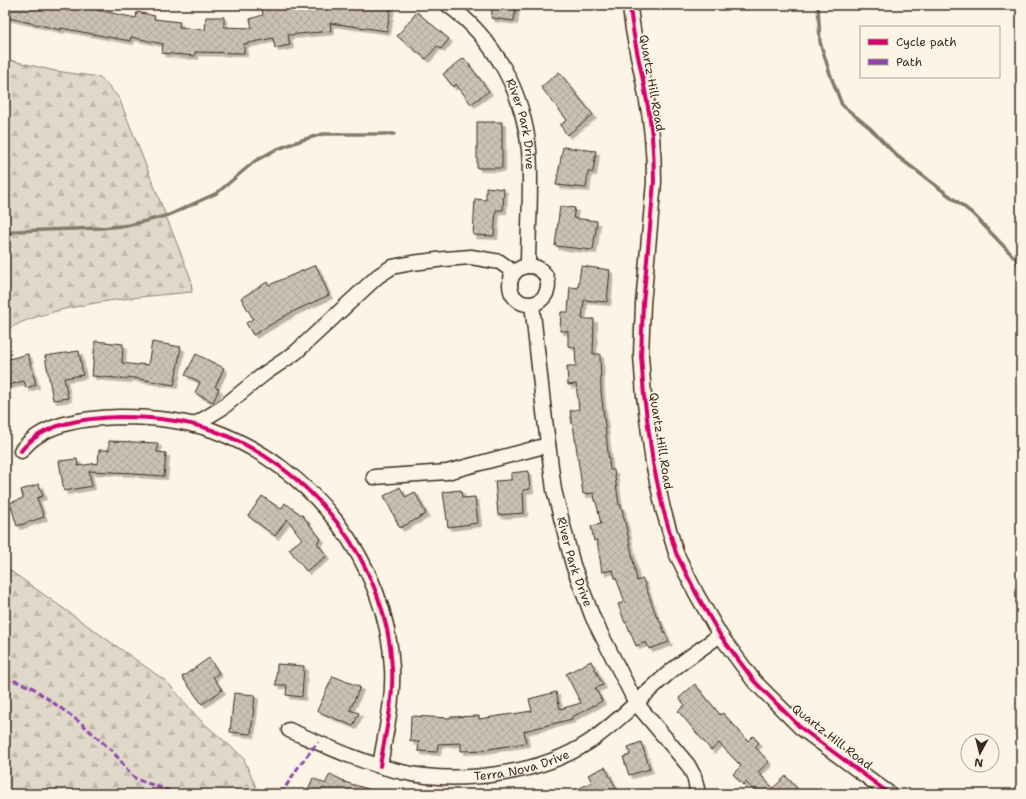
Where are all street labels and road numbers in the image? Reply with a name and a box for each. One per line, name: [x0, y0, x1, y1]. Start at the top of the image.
street label: Quartz Hill Road: [636, 33, 668, 133]
street label: River Park Drive: [502, 76, 538, 170]
street label: Quartz Hill Road: [645, 391, 677, 491]
street label: River Park Drive: [553, 515, 596, 609]
street label: Quartz Hill Road: [788, 701, 876, 774]
street label: Terra Nova Drive: [473, 746, 572, 785]

